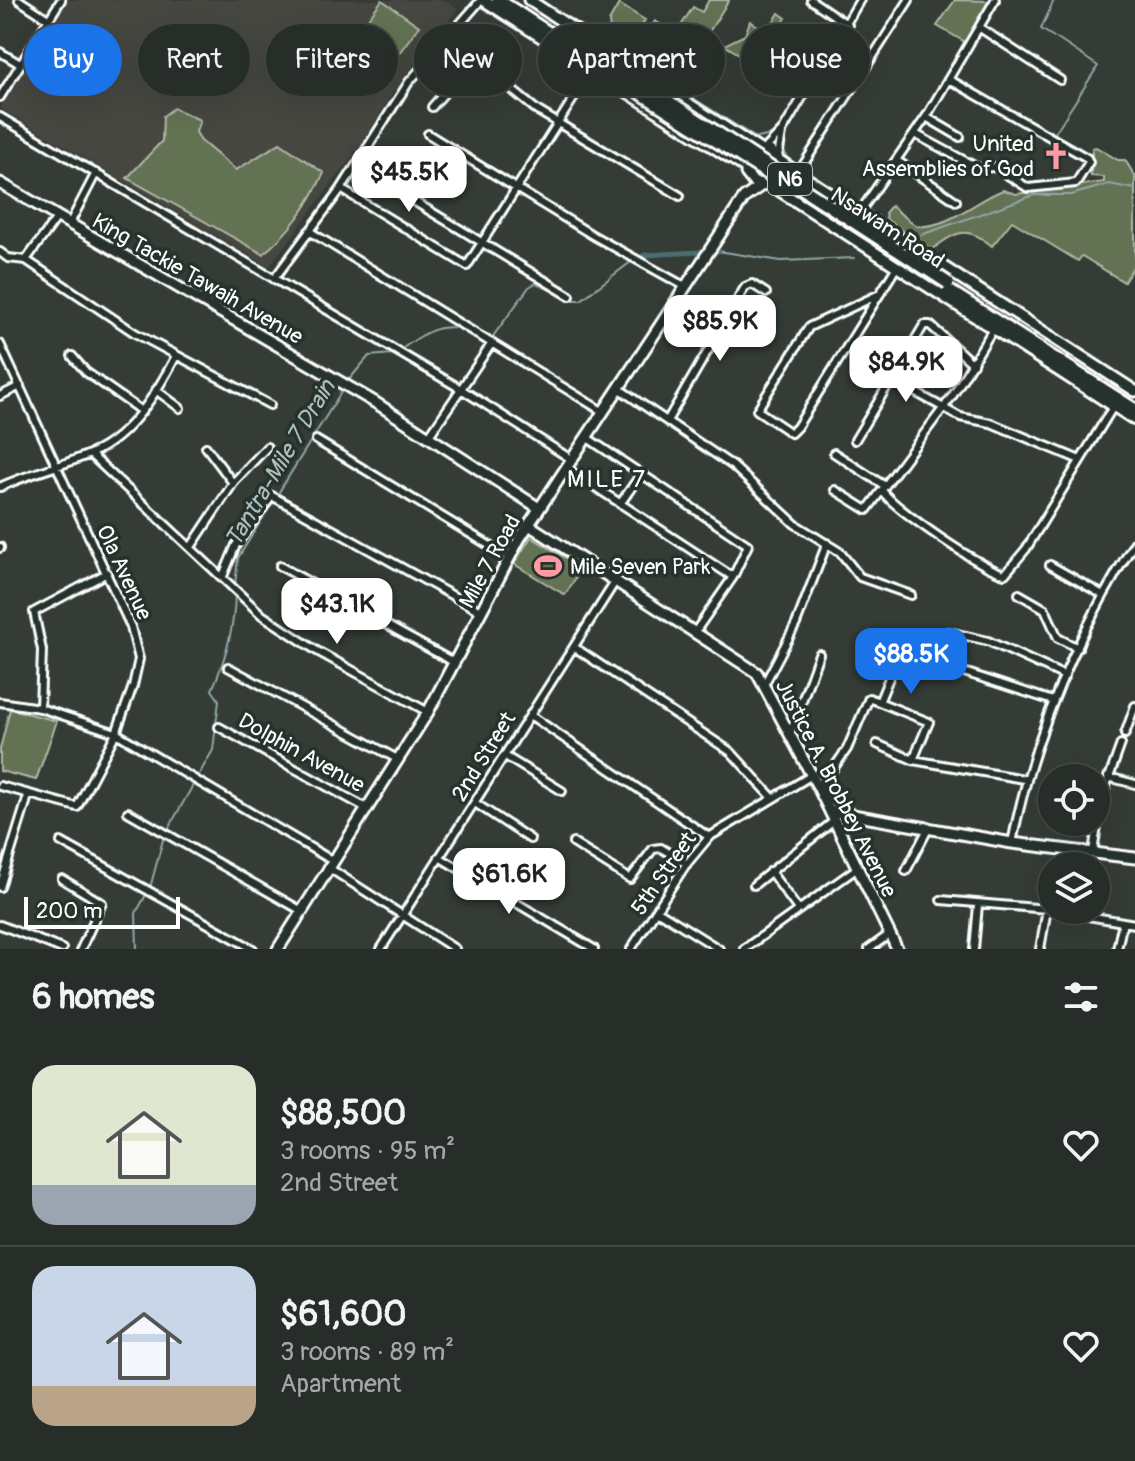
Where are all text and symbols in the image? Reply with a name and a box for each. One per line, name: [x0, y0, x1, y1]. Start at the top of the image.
chip: Buy: [24, 24, 122, 96]
chip: Rent: [138, 24, 250, 96]
chip: Filters: [266, 24, 398, 96]
chip: New: [414, 24, 522, 96]
chip: Apartment: [538, 24, 725, 96]
chip: House: [741, 24, 870, 96]
place label: United Assemblies of God: [862, 130, 1034, 183]
church icon: United Assemblies of God: [1041, 141, 1071, 171]
pin: $45.5K: [344, 146, 474, 214]
text: $45.5K: [370, 156, 448, 188]
road number: N6: [768, 163, 812, 195]
street label: Nsawam Road: [825, 181, 950, 275]
street label: King Tackie Tawaih Avenue: [87, 207, 308, 351]
pin: $85.9K: [655, 295, 785, 363]
text: $85.9K: [682, 305, 758, 337]
pin: $84.9K: [841, 336, 971, 404]
text: $84.9K: [867, 346, 945, 378]
water label: Tantra-Mile 7 Drain: [219, 373, 342, 552]
district label: MILE 7: [567, 465, 647, 494]
street label: Mile 7 Road: [453, 510, 527, 613]
street label: Ola Avenue: [90, 520, 158, 625]
sports icon: Mile Seven Park: [533, 551, 563, 581]
place label: Mile Seven Park: [570, 553, 710, 581]
pin: $43.1K: [272, 578, 402, 646]
text: $43.1K: [299, 588, 375, 620]
pin: $88.5K: [846, 628, 976, 696]
text: $88.5K: [873, 638, 949, 670]
street label: Justice A. Brobbey Avenue: [769, 675, 903, 902]
street label: Dolphin Avenue: [233, 707, 370, 799]
street label: 2nd Street: [445, 707, 522, 806]
map controls: [1038, 764, 1110, 924]
button: locate: [1038, 764, 1110, 836]
street label: 5th Street: [625, 826, 703, 921]
pin: $61.6K: [444, 848, 574, 916]
button: layers: [1038, 852, 1110, 924]
text: $61.6K: [471, 858, 547, 890]
scale bar: [24, 893, 180, 929]
text: 200 m: [36, 897, 103, 925]
icon: filters: [1059, 975, 1103, 1019]
text: 6 homes: [32, 976, 155, 1019]
text: $88,500: [280, 1092, 406, 1135]
icon: home: [96, 1097, 192, 1193]
icon: heart: [1059, 1123, 1103, 1167]
text: 3 rooms · 95 m²: [280, 1135, 455, 1167]
text: 2nd Street: [280, 1167, 398, 1199]
text: $61,600: [280, 1293, 406, 1336]
icon: home: [96, 1298, 192, 1394]
icon: heart: [1059, 1324, 1103, 1368]
text: 3 rooms · 89 m²: [280, 1336, 454, 1368]
text: Apartment: [280, 1368, 401, 1400]

